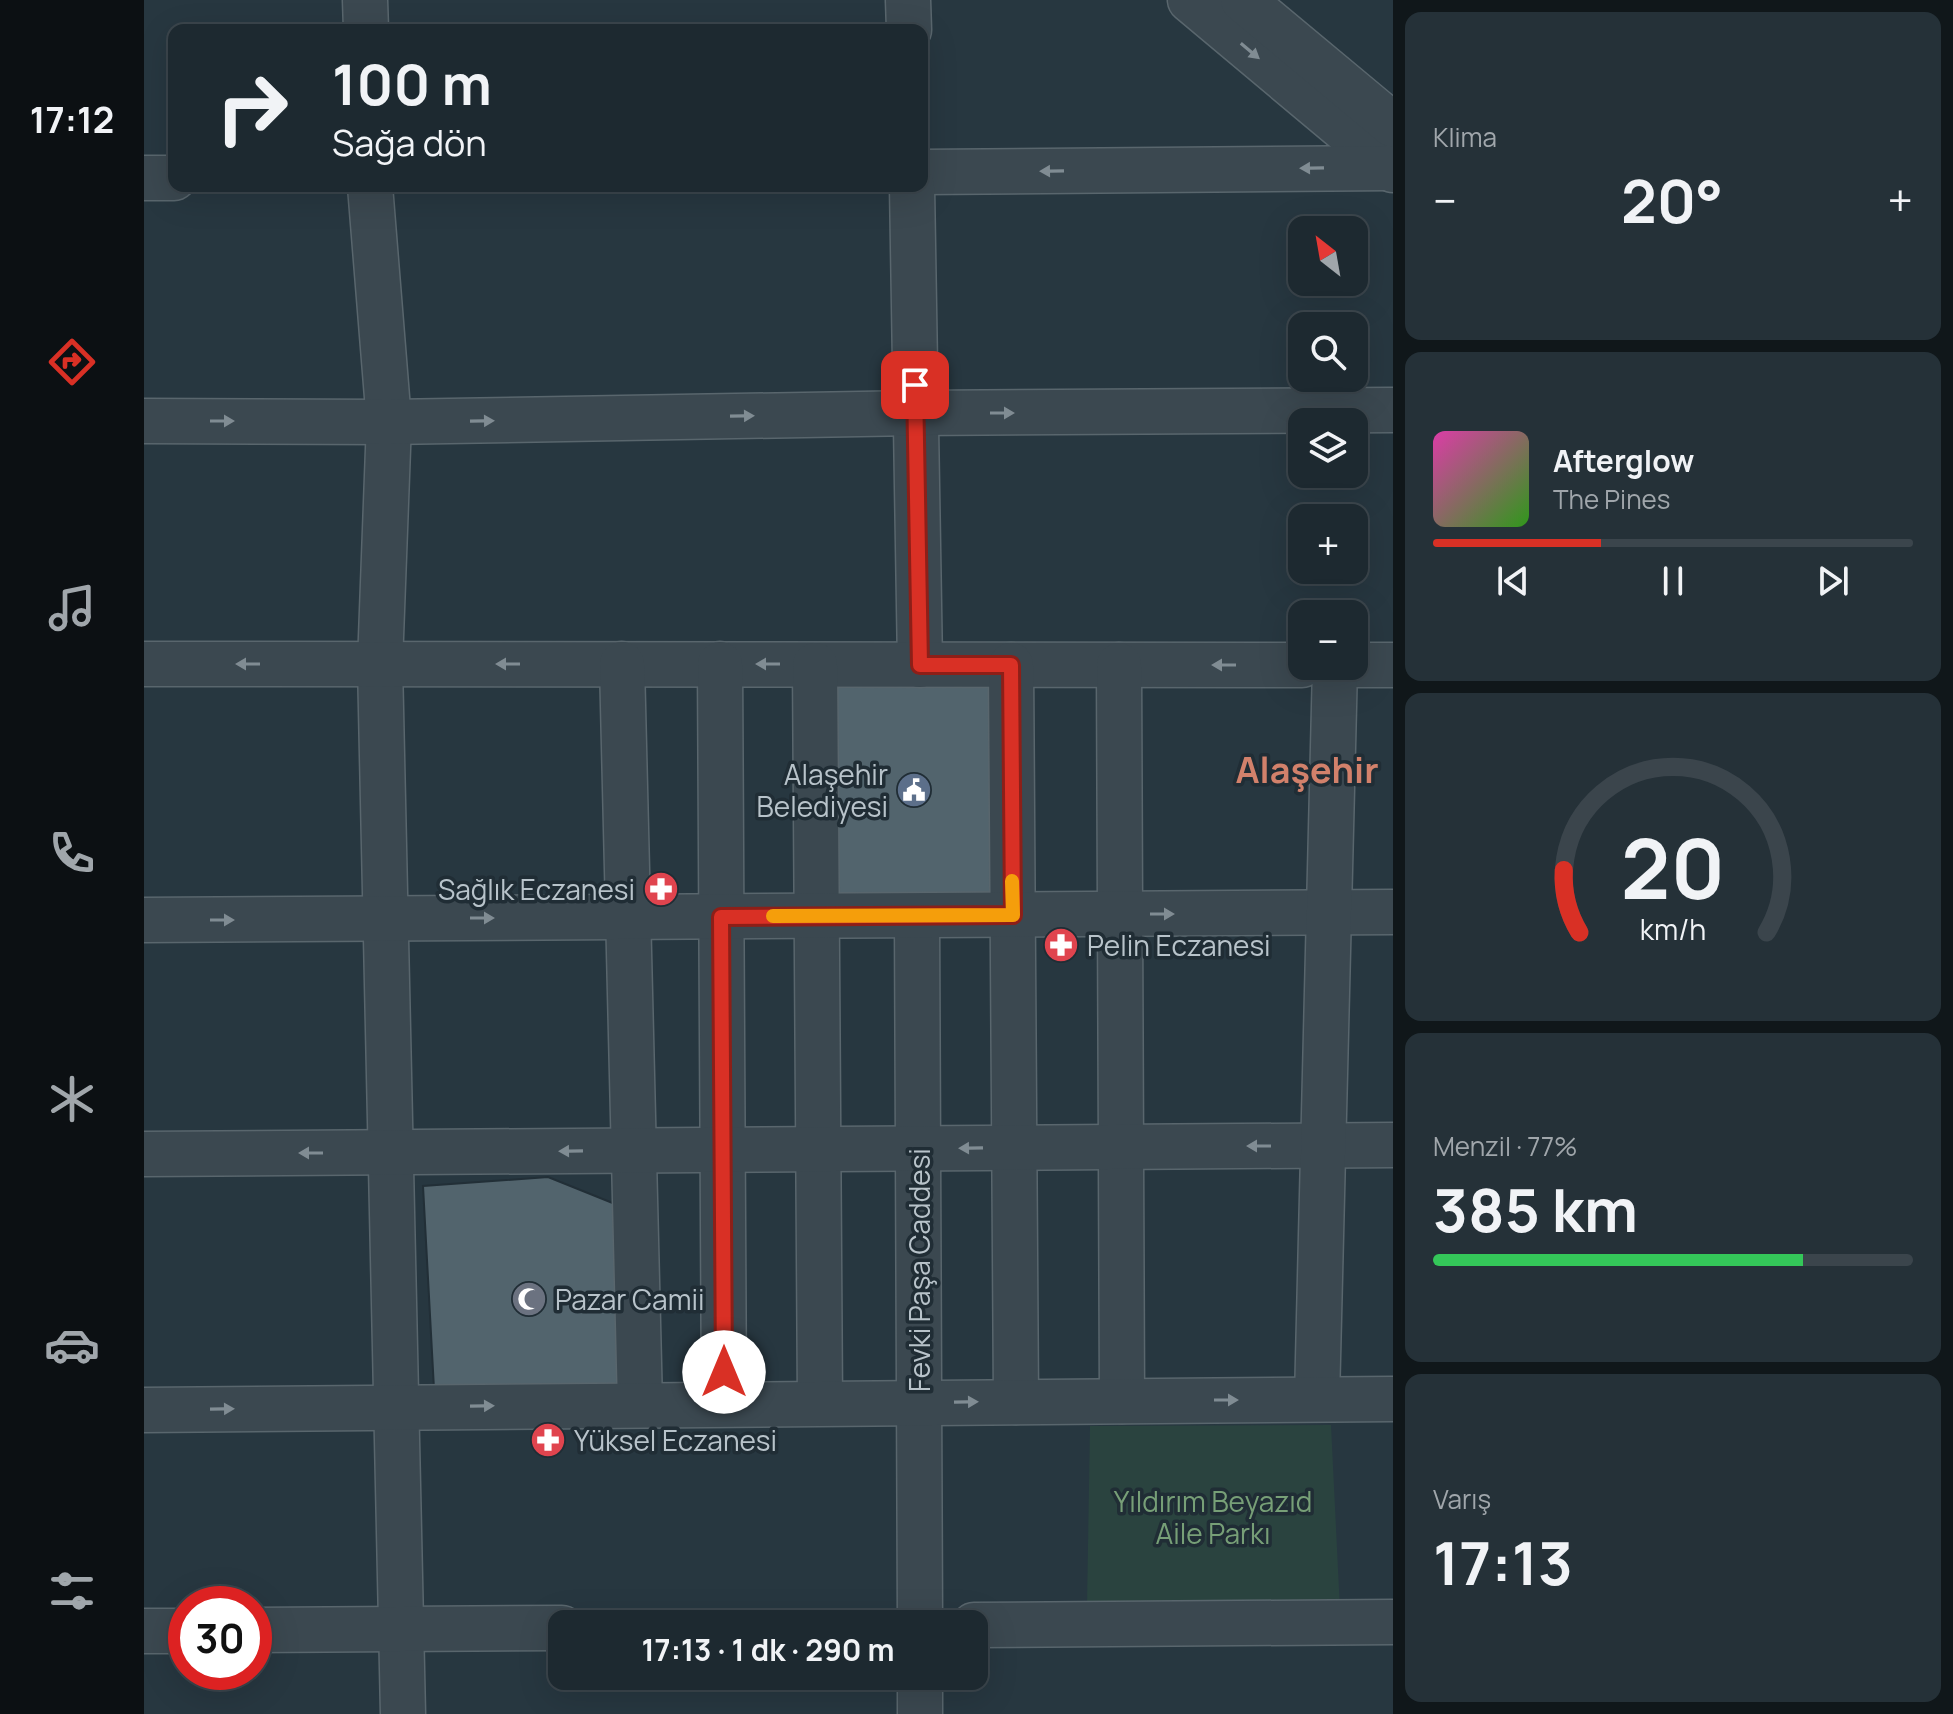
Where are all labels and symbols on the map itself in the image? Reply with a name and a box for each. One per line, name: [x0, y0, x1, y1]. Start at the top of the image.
one-way arrow: [1240, 41, 1260, 59]
one-way arrow: [1299, 162, 1324, 174]
one-way arrow: [1039, 165, 1064, 177]
north arrow: [1288, 216, 1368, 296]
pin: [881, 351, 949, 419]
one-way arrow: [990, 407, 1015, 419]
one-way arrow: [730, 410, 755, 422]
one-way arrow: [470, 414, 495, 427]
one-way arrow: [210, 415, 235, 428]
one-way arrow: [235, 658, 260, 670]
one-way arrow: [495, 658, 520, 670]
one-way arrow: [755, 658, 780, 670]
one-way arrow: [1211, 659, 1236, 671]
district label: Alaşehir: [1235, 745, 1379, 794]
place label: Alaşehir Belediyesi: [757, 755, 888, 825]
public building icon: Alaşehir Belediyesi: [895, 771, 933, 809]
place label: Sağlık Eczanesi: [438, 870, 635, 908]
pharmacy icon: Sağlık Eczanesi: [642, 870, 680, 908]
one-way arrow: [1150, 908, 1175, 920]
one-way arrow: [470, 912, 495, 924]
one-way arrow: [210, 914, 235, 926]
pharmacy icon: Pelin Eczanesi: [1042, 926, 1080, 964]
place label: Pelin Eczanesi: [1087, 926, 1271, 964]
one-way arrow: [1246, 1140, 1271, 1152]
one-way arrow: [958, 1142, 983, 1154]
one-way arrow: [558, 1145, 583, 1157]
one-way arrow: [298, 1147, 323, 1159]
street label: Fevki Paşa Caddesi: [900, 1148, 938, 1392]
mosque icon: Pazar Camii: [510, 1280, 548, 1318]
place label: Pazar Camii: [555, 1280, 704, 1318]
position arrow: [682, 1330, 766, 1414]
one-way arrow: [1214, 1394, 1239, 1406]
one-way arrow: [954, 1396, 979, 1408]
one-way arrow: [470, 1400, 495, 1413]
one-way arrow: [210, 1403, 235, 1415]
pharmacy icon: Yüksel Eczanesi: [529, 1421, 567, 1459]
place label: Yüksel Eczanesi: [574, 1421, 777, 1459]
park label: Yıldırım Beyazıd Aile Parkı: [1114, 1482, 1312, 1552]
speed limit sign: 30: [168, 1586, 272, 1690]

